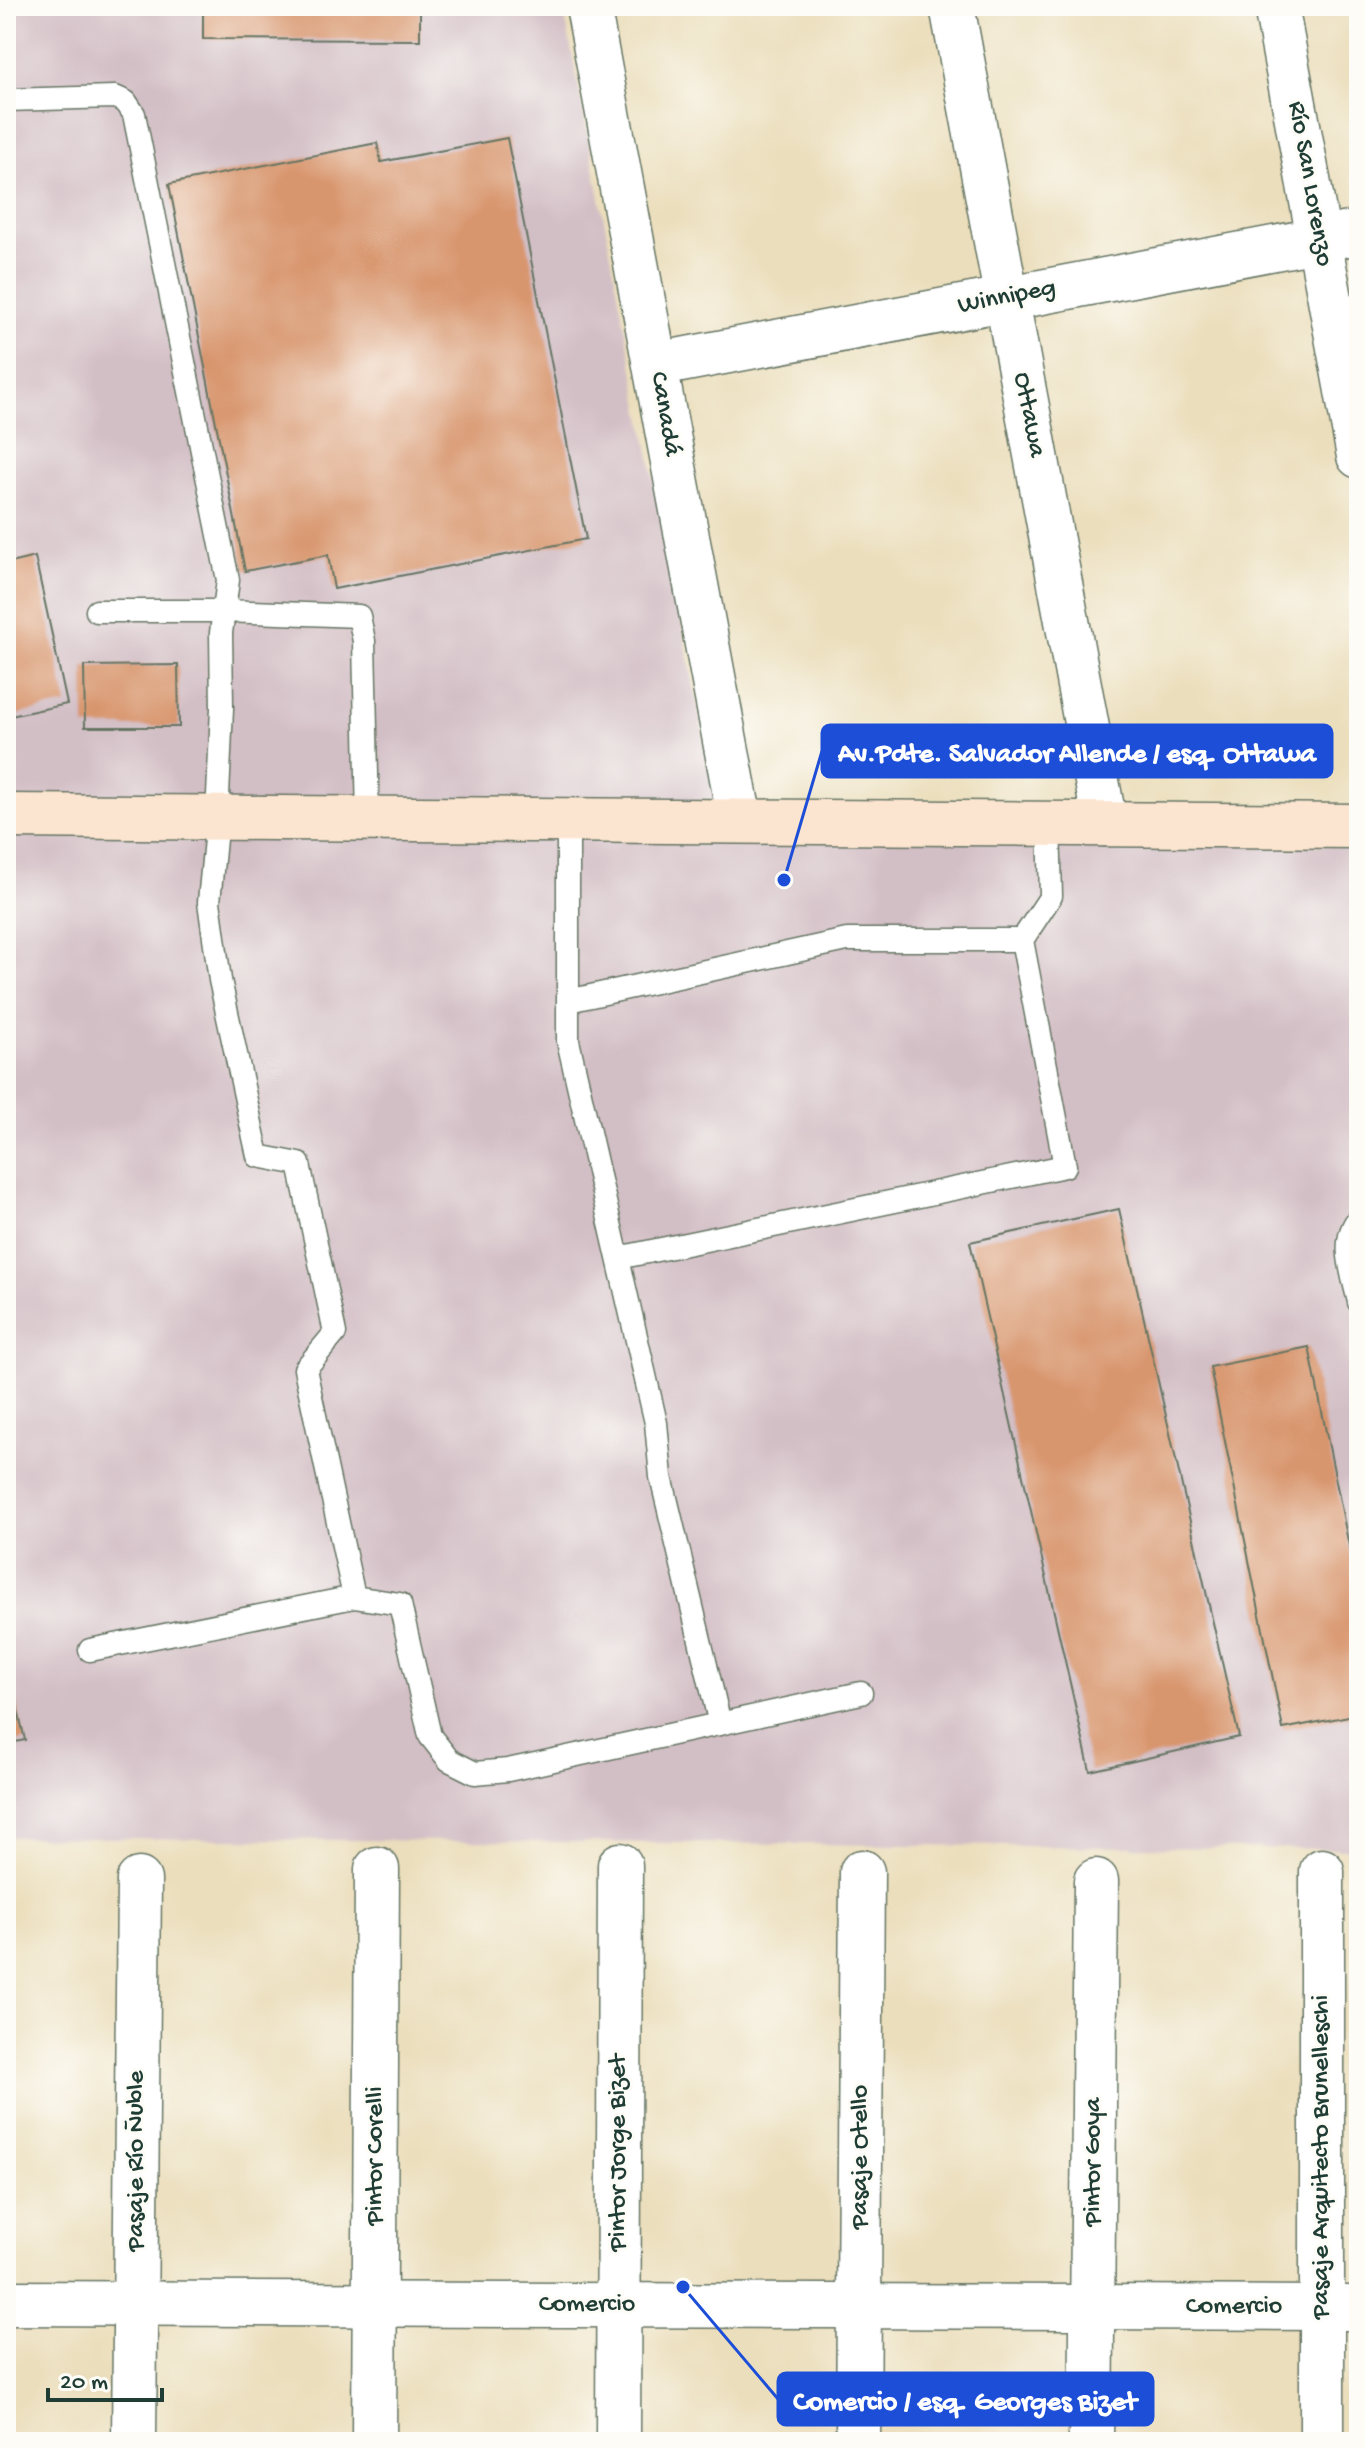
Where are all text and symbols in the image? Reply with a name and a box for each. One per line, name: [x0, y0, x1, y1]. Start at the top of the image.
street label: Río San Lorenzo: [1279, 99, 1339, 269]
street label: Winnipeg: [955, 273, 1059, 323]
street label: Canadá: [641, 369, 687, 460]
street label: Ottawa: [1005, 370, 1052, 462]
callout: Av.Pdte. Salvador Allende / esq. Ottawa: [822, 725, 1332, 777]
text: Av.Pdte. Salvador Allende / esq. Ottawa: [837, 739, 1317, 772]
street label: Pasaje Arquitecto Brunelleschi: [1307, 1995, 1338, 2320]
street label: Pintor Jorge Bizet: [604, 2052, 635, 2253]
street label: Pasaje Río Ñuble: [122, 2070, 153, 2252]
street label: Pasaje Otello: [846, 2085, 877, 2230]
street label: Pintor Corelli: [361, 2086, 392, 2227]
street label: Pintor Goya: [1079, 2096, 1110, 2227]
street label: Comercio: [539, 2290, 635, 2321]
street label: Comercio: [1186, 2292, 1282, 2323]
scale bar: [48, 2352, 162, 2402]
text: 20 m: [60, 2369, 108, 2398]
callout: Comercio / esq. Georges Bizet: [778, 2373, 1153, 2425]
text: Comercio / esq. Georges Bizet: [793, 2387, 1139, 2420]

